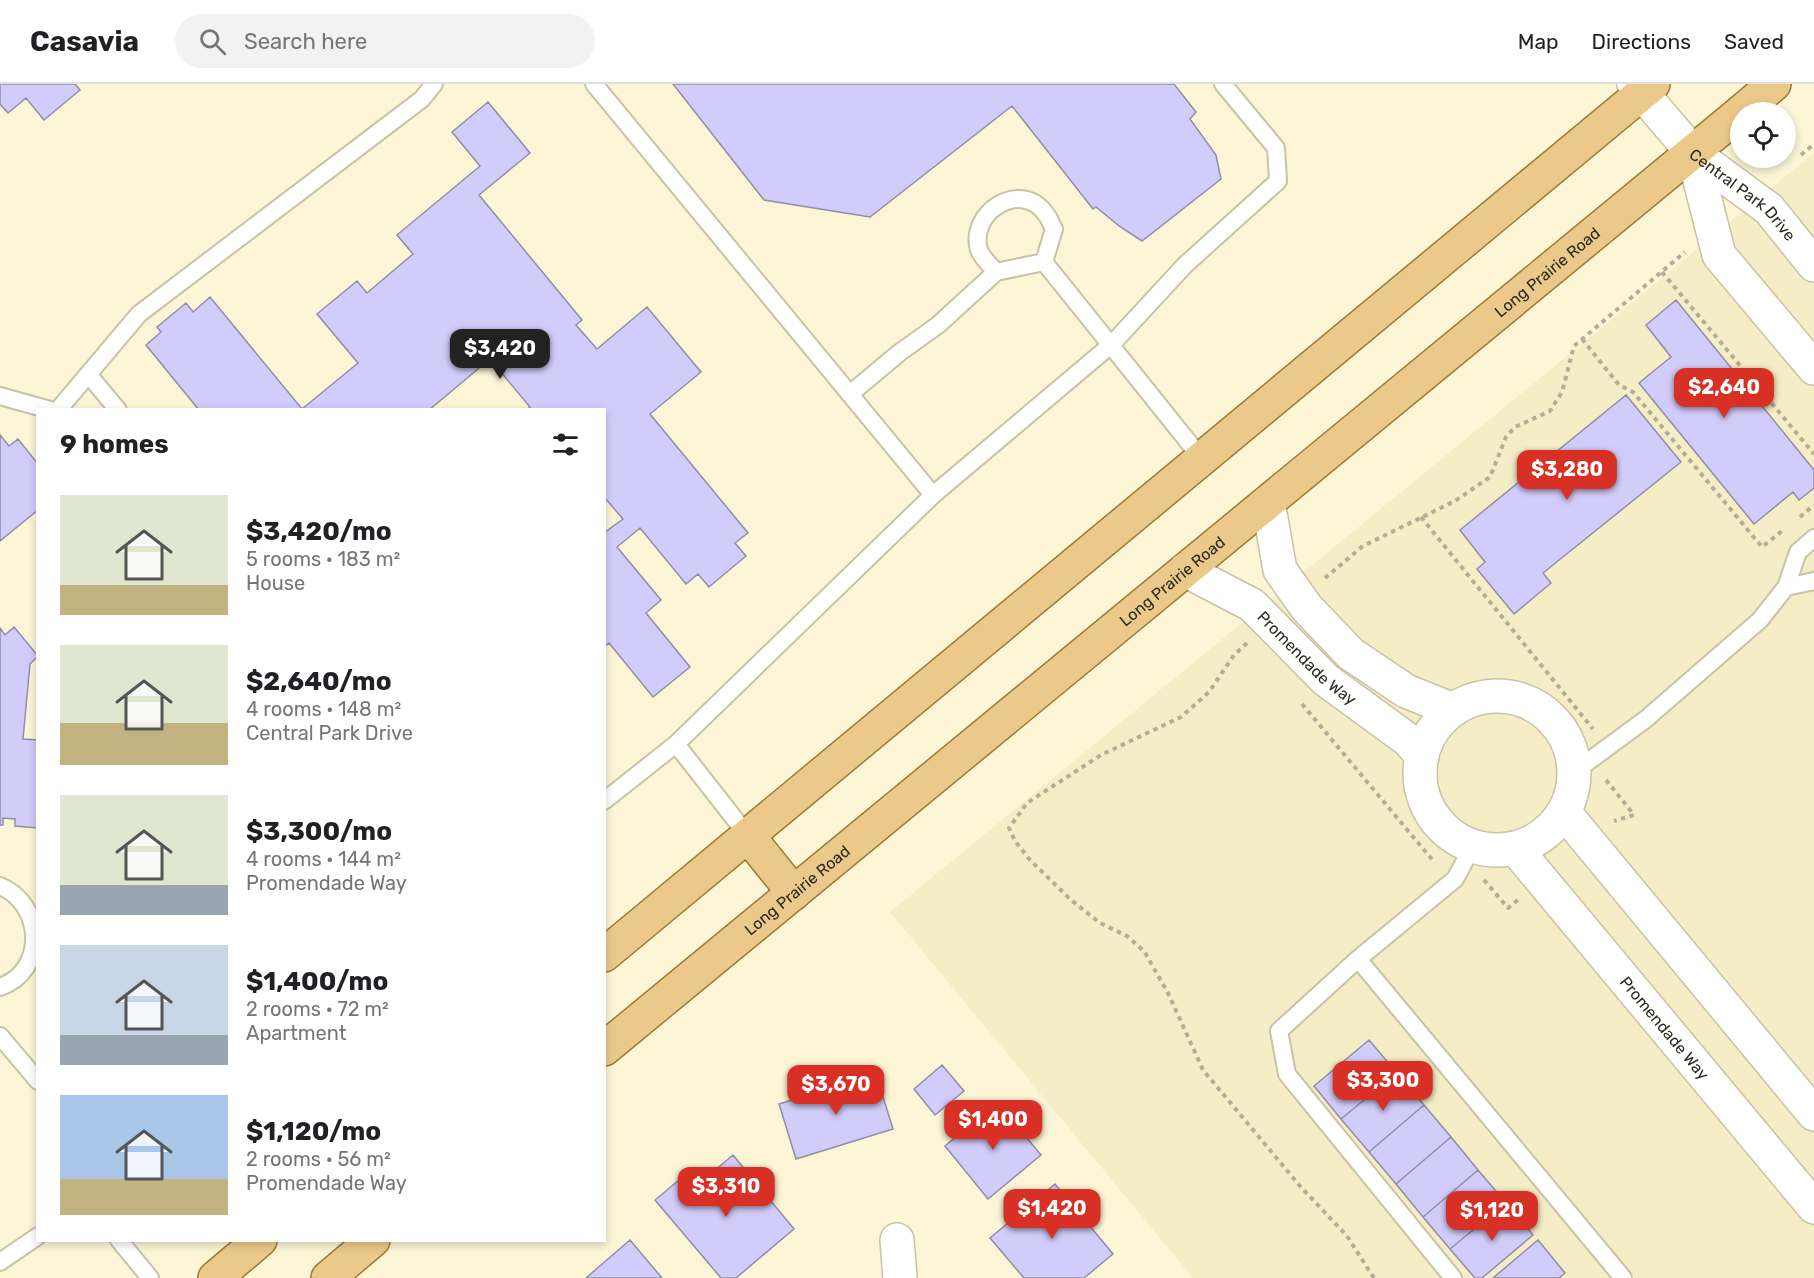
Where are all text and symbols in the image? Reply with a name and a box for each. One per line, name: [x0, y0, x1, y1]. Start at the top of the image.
search box: [175, 14, 595, 68]
text: Casavia: [30, 25, 139, 58]
icon: search: [196, 25, 229, 58]
text: Search here: [244, 28, 367, 55]
text: Map: [1518, 29, 1559, 54]
text: Directions: [1592, 29, 1691, 54]
text: Saved: [1724, 29, 1784, 54]
map controls: [1730, 102, 1796, 168]
button: locate: [1730, 102, 1796, 168]
street label: Central Park Drive: [1686, 144, 1800, 244]
street label: Long Prairie Road: [1491, 223, 1604, 321]
pin: $3,420: [451, 329, 549, 380]
text: $3,420: [464, 336, 536, 360]
pin: $2,640: [1675, 368, 1773, 419]
text: $2,640: [1688, 375, 1760, 399]
icon: filters: [549, 428, 582, 461]
text: 9 homes: [60, 429, 169, 460]
pin: $3,280: [1518, 450, 1616, 501]
text: $3,280: [1531, 457, 1603, 481]
text: $3,420/mo: [246, 516, 392, 547]
icon: home: [108, 519, 180, 591]
street label: Long Prairie Road: [1115, 532, 1229, 630]
text: 5 rooms · 183 m²: [246, 547, 400, 571]
text: House: [246, 571, 305, 595]
street label: Promendade Way: [1254, 607, 1360, 709]
text: $2,640/mo: [246, 666, 392, 697]
icon: home: [108, 669, 180, 741]
text: 4 rooms · 148 m²: [246, 697, 401, 721]
text: Central Park Drive: [246, 721, 413, 745]
text: $3,300/mo: [246, 816, 392, 847]
icon: home: [108, 819, 180, 891]
street label: Long Prairie Road: [740, 841, 854, 939]
text: 4 rooms · 144 m²: [246, 847, 401, 871]
text: Promendade Way: [246, 871, 407, 895]
text: $1,400/mo: [246, 966, 388, 997]
icon: home: [108, 969, 180, 1041]
street label: Promendade Way: [1616, 972, 1713, 1084]
text: 2 rooms · 72 m²: [246, 997, 389, 1021]
text: Apartment: [246, 1021, 347, 1045]
pin: $3,300: [1334, 1061, 1432, 1112]
pin: $3,670: [787, 1065, 885, 1116]
text: $3,300: [1347, 1068, 1419, 1092]
text: $3,670: [801, 1072, 871, 1096]
pin: $1,400: [944, 1100, 1042, 1151]
text: $1,400: [958, 1107, 1028, 1131]
text: $1,120/mo: [246, 1116, 381, 1147]
icon: home: [108, 1119, 180, 1191]
text: 2 rooms · 56 m²: [246, 1147, 391, 1171]
pin: $3,310: [677, 1167, 775, 1218]
text: Promendade Way: [246, 1171, 407, 1195]
text: $3,310: [692, 1174, 760, 1198]
pin: $1,420: [1003, 1189, 1101, 1240]
pin: $1,120: [1443, 1191, 1541, 1242]
text: $1,420: [1018, 1196, 1086, 1220]
text: $1,120: [1460, 1198, 1524, 1222]

